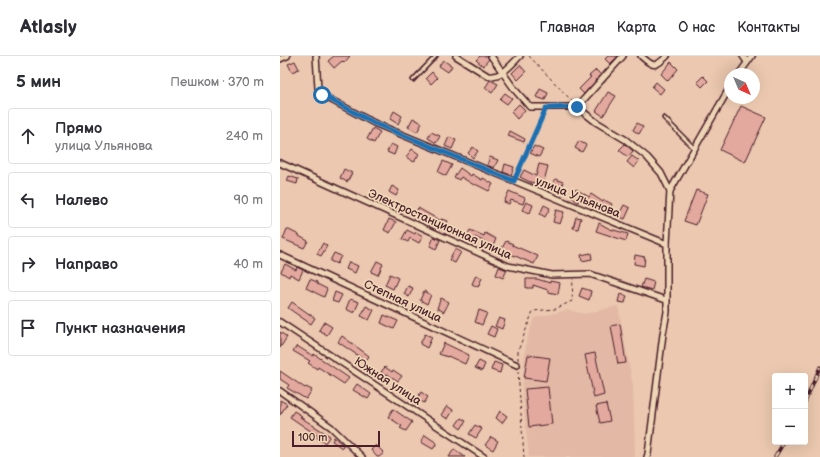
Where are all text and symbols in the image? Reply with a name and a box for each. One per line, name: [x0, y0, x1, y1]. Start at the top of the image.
text: Atlasly: [20, 16, 77, 39]
text: Главная: [540, 19, 595, 36]
text: Карта: [617, 19, 656, 36]
text: О нас: [678, 19, 715, 36]
text: Контакты: [737, 19, 800, 36]
north arrow: [724, 68, 760, 104]
text: 5 мин: [16, 72, 61, 92]
text: Пешком · 370 m: [170, 74, 264, 90]
route start: [313, 86, 331, 104]
route end: [568, 98, 586, 116]
text: Прямо: [55, 119, 102, 138]
icon: ahead: [17, 125, 39, 147]
text: 240 m: [226, 128, 263, 144]
text: улица Ульянова: [55, 138, 153, 154]
street label: улица Ульянова: [533, 174, 622, 221]
street label: Электростанционная улица: [366, 186, 514, 263]
icon: left: [17, 189, 39, 211]
text: Налево: [55, 191, 108, 210]
text: 90 m: [234, 192, 263, 208]
icon: right: [17, 253, 39, 275]
text: Направо: [55, 255, 118, 274]
text: 40 m: [233, 256, 263, 272]
street label: Степная улица: [361, 277, 444, 326]
icon: arrive: [17, 317, 39, 339]
text: Пункт назначения: [55, 319, 186, 338]
street label: Южная улица: [351, 354, 424, 409]
map controls: [772, 373, 808, 445]
button: +: [772, 373, 808, 409]
button: −: [772, 409, 808, 445]
scale bar: [292, 429, 380, 448]
text: 100 m: [298, 431, 327, 444]

